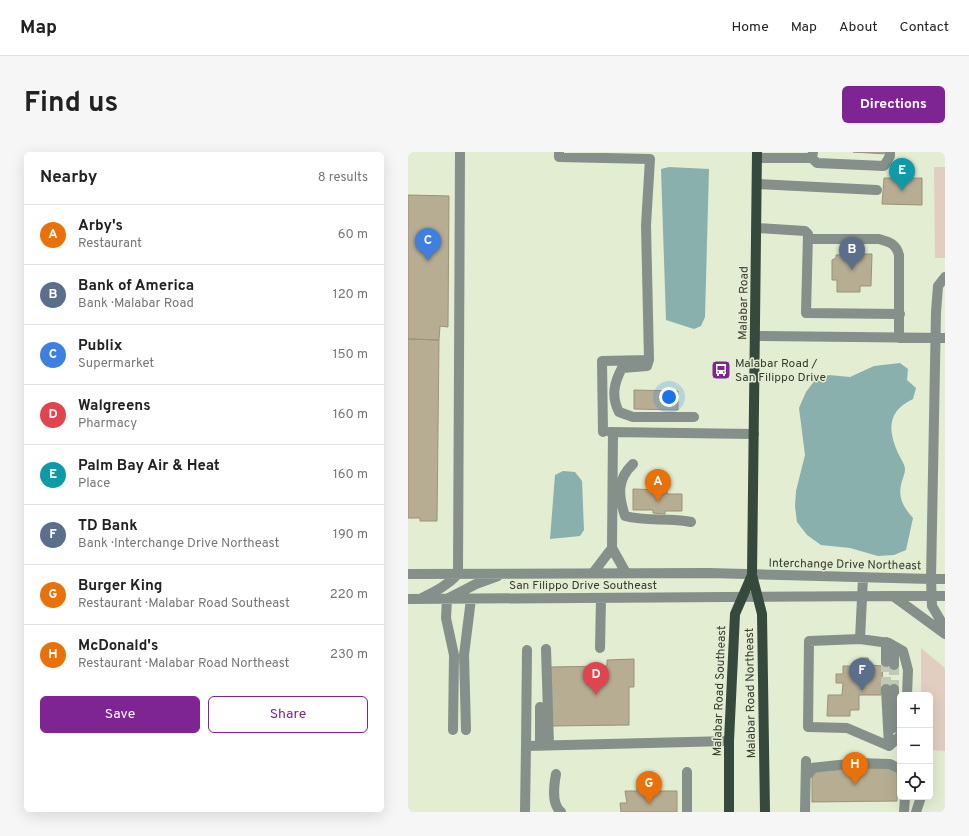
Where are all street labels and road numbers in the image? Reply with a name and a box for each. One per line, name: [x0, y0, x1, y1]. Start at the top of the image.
street label: Malabar Road: [735, 266, 753, 340]
street label: Interchange Drive Northeast: [768, 556, 921, 574]
street label: San Filippo Drive Southeast: [509, 578, 657, 594]
street label: Malabar Road Southeast: [710, 625, 730, 757]
street label: Malabar Road Northeast: [742, 628, 760, 758]

